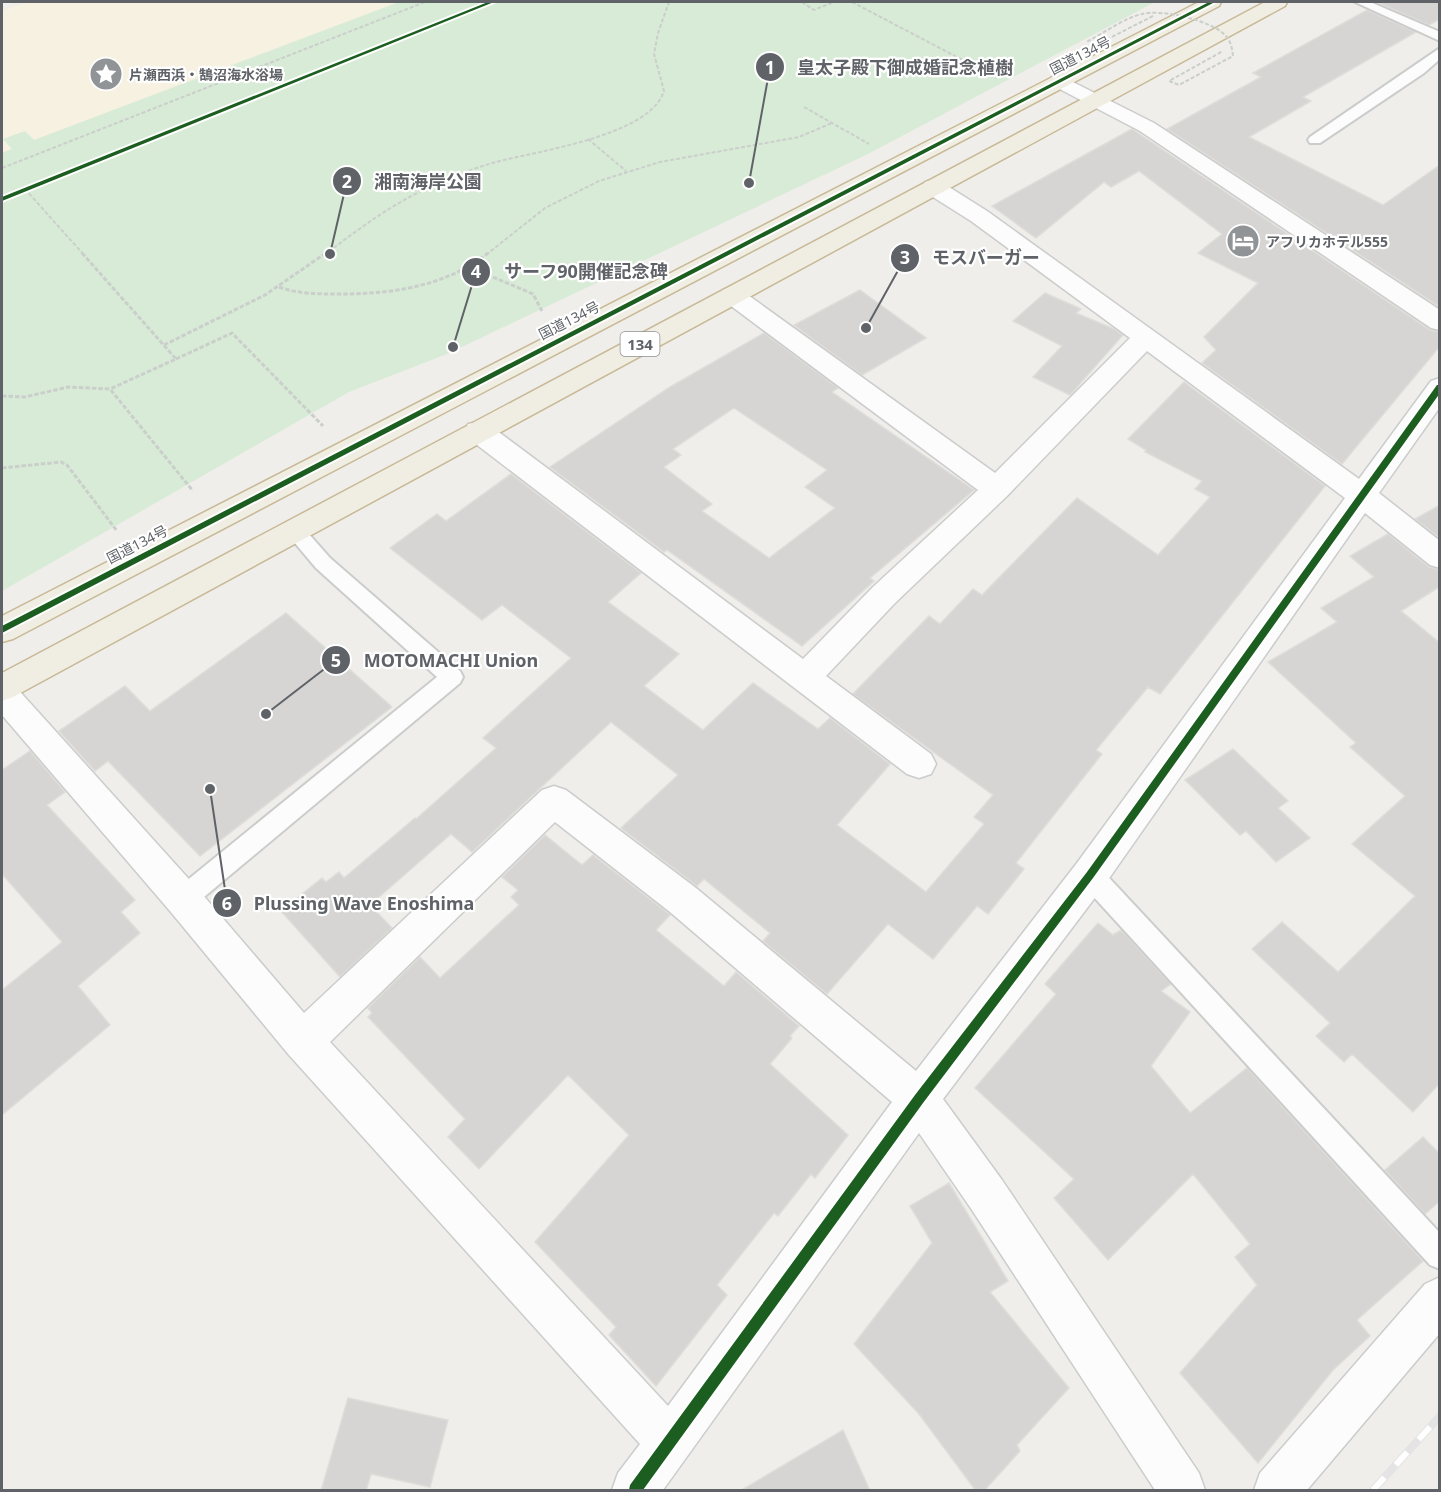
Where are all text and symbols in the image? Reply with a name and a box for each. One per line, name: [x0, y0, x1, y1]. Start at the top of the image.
street label: 国道134号: [1046, 32, 1114, 78]
callout: 皇太子殿下御成婚記念植樹: [755, 49, 1025, 85]
text: 1: [765, 55, 775, 79]
text: 皇太子殿下御成婚記念植樹: [797, 55, 1013, 79]
place icon: 片瀬西浜・鵠沼海水浴場: [88, 56, 124, 92]
place label: 片瀬西浜・鵠沼海水浴場: [129, 65, 283, 84]
callout: 湘南海岸公園: [332, 163, 494, 199]
text: 2: [342, 169, 352, 193]
text: 湘南海岸公園: [374, 169, 482, 193]
hotel icon: アフリカホテル555: [1225, 223, 1261, 259]
place label: アフリカホテル555: [1266, 232, 1388, 251]
callout: モスバーガー: [890, 240, 1052, 276]
text: 3: [900, 245, 910, 269]
text: モスバーガー: [932, 245, 1040, 269]
callout: サーフ90開催記念碑: [461, 254, 680, 290]
text: 4: [471, 259, 481, 283]
text: サーフ90開催記念碑: [504, 259, 668, 283]
street label: 国道134号: [535, 297, 603, 343]
road number: 134: [620, 332, 660, 356]
street label: 国道134号: [103, 521, 171, 567]
callout: MOTOMACHI Union: [321, 642, 550, 678]
text: 5: [331, 648, 341, 672]
text: MOTOMACHI Union: [364, 648, 538, 672]
callout: Plussing Wave Enoshima: [212, 885, 486, 921]
text: 6: [222, 891, 232, 915]
text: Plussing Wave Enoshima: [254, 891, 474, 915]

